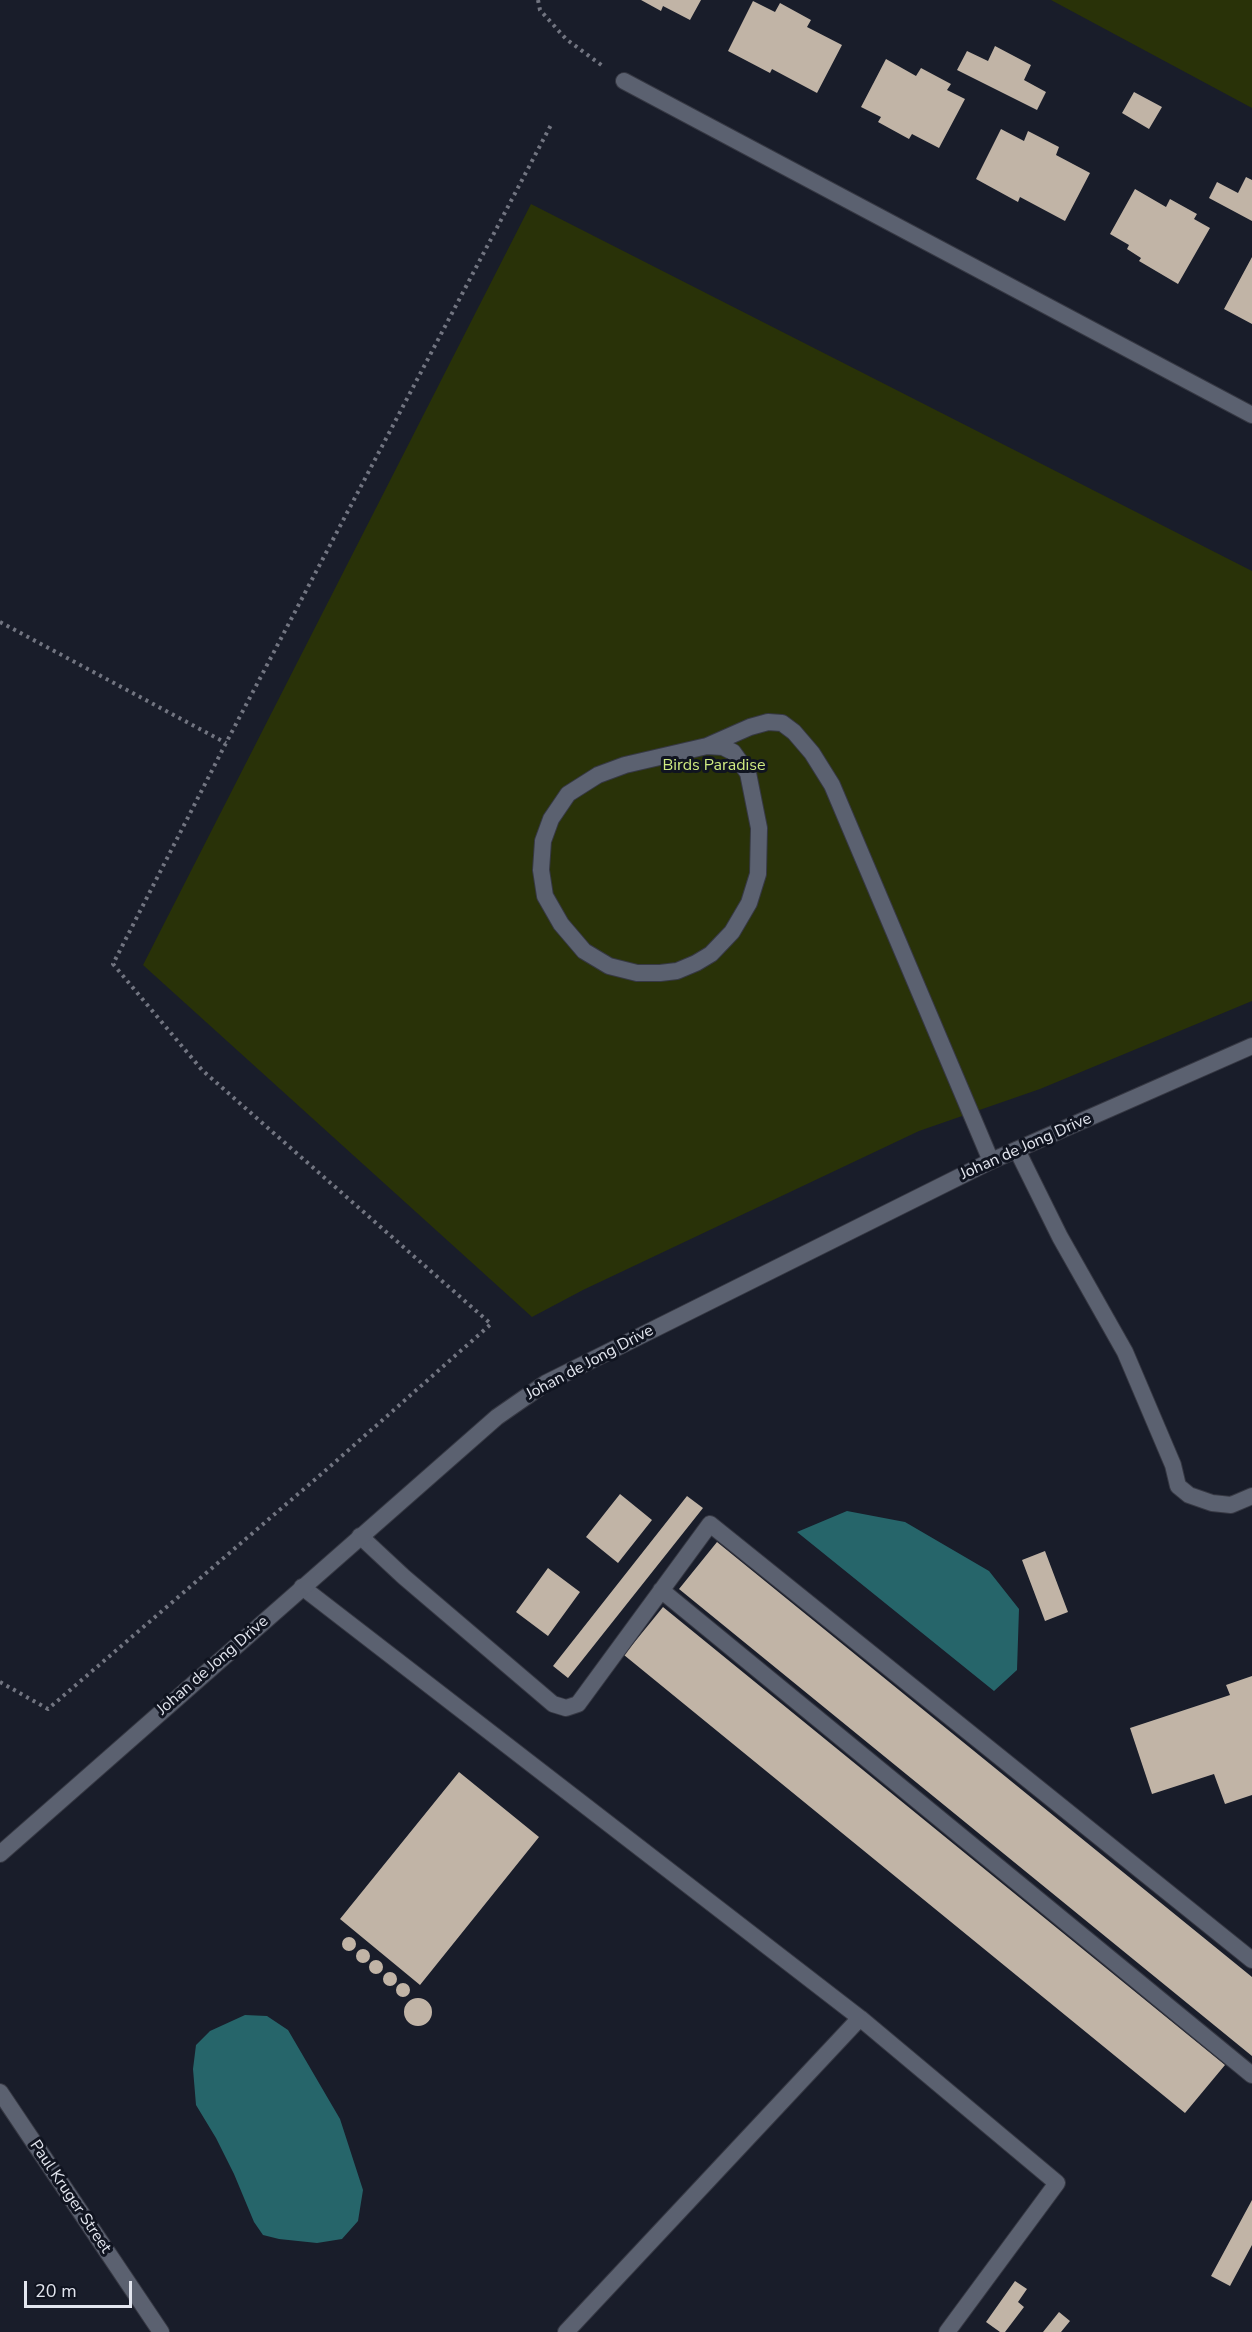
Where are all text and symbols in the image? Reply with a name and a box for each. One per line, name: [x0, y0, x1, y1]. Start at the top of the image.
park label: Birds Paradise: [663, 756, 765, 776]
street label: Johan de Jong Drive: [958, 1109, 1094, 1185]
street label: Johan de Jong Drive: [523, 1321, 657, 1405]
street label: Johan de Jong Drive: [153, 1612, 273, 1720]
street label: Paul Kruger Street: [25, 2137, 115, 2257]
scale bar: [27, 2269, 135, 2307]
text: 20 m: [35, 2279, 77, 2303]

